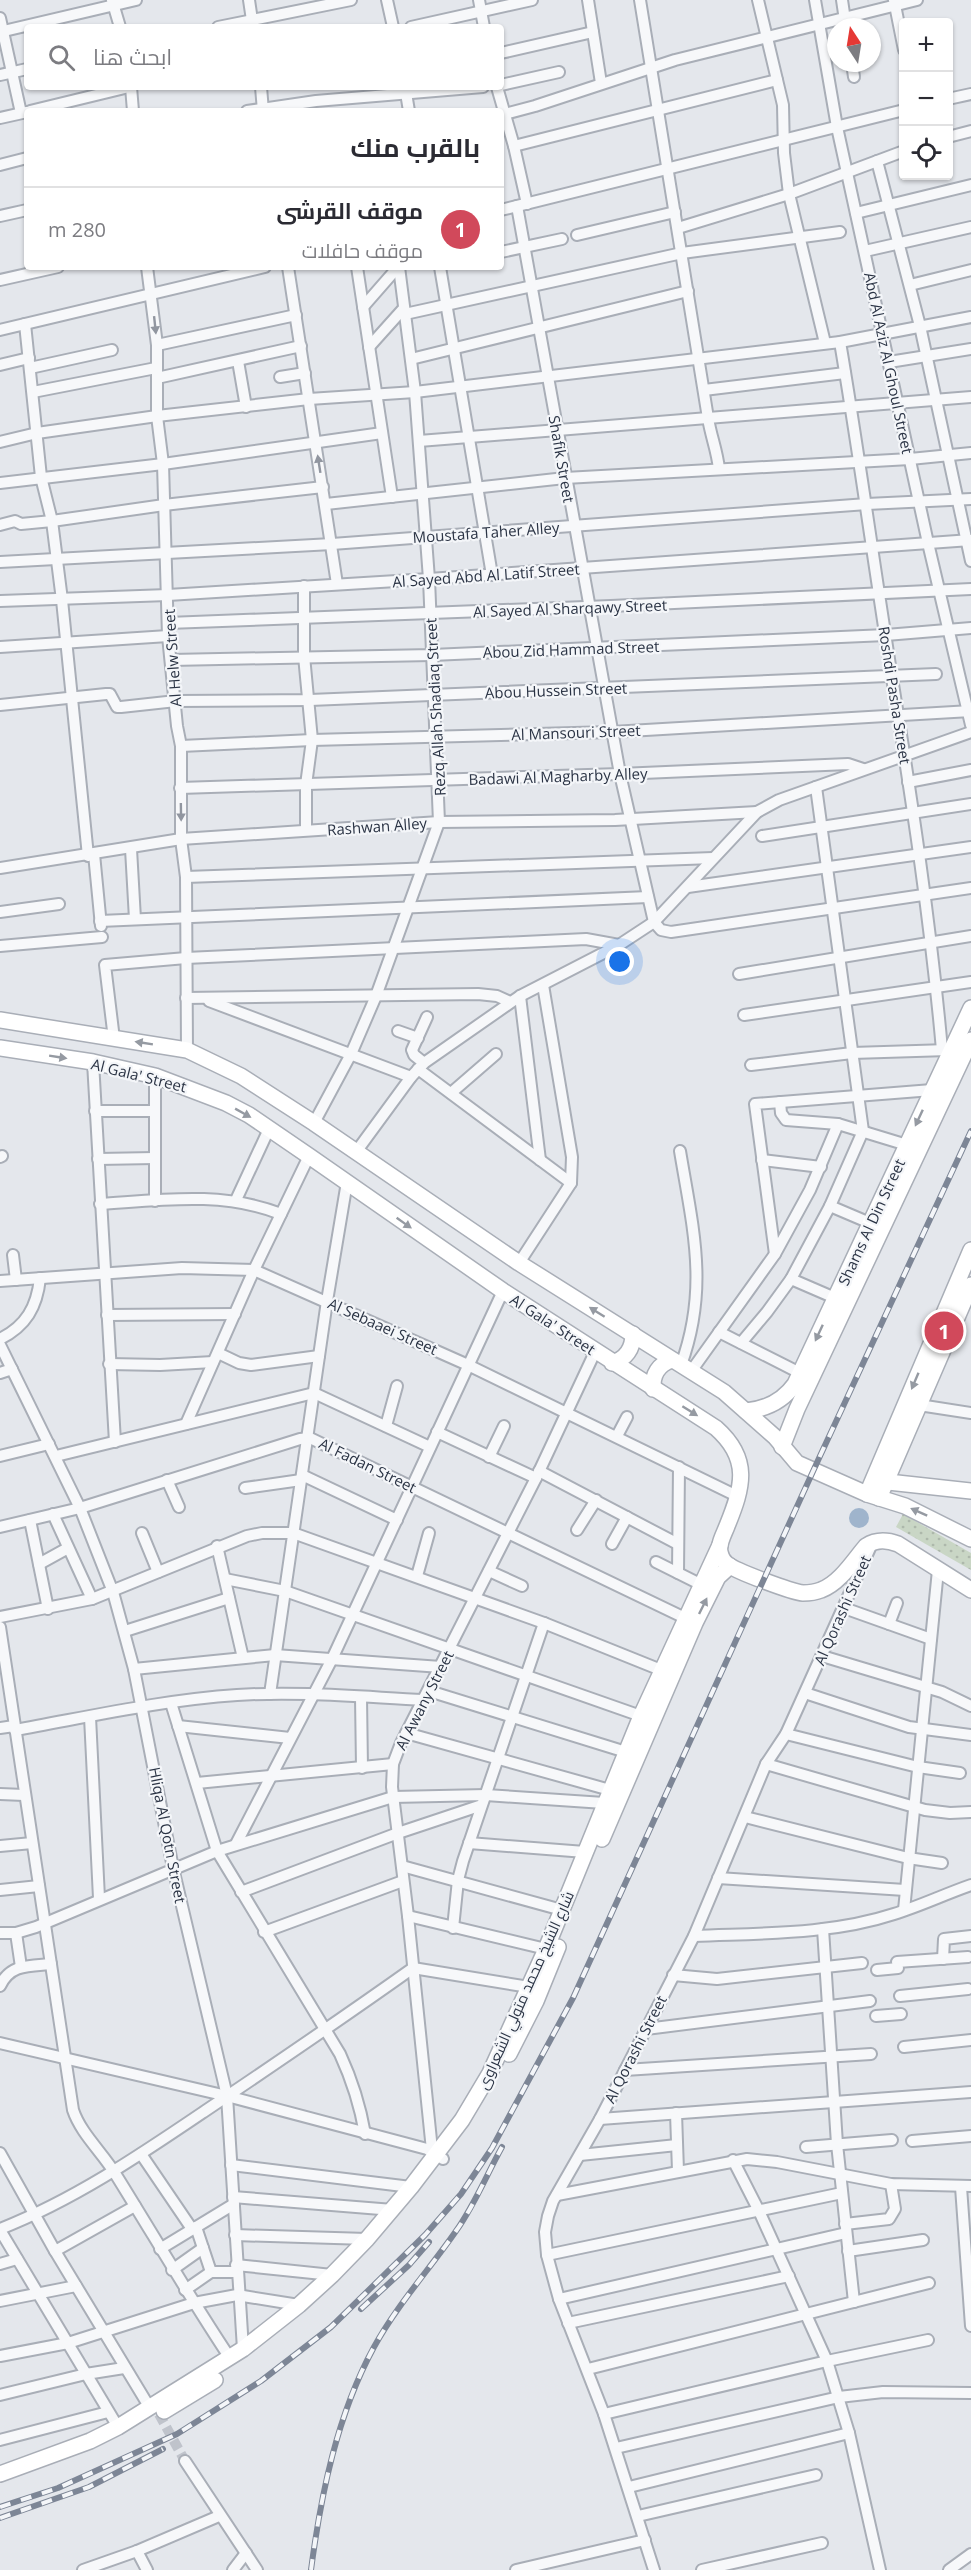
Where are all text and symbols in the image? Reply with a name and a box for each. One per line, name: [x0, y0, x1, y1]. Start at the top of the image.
north arrow: [827, 18, 881, 72]
map controls: [899, 18, 953, 180]
button: +: [899, 18, 953, 72]
search box: [24, 24, 504, 90]
icon: search: [45, 41, 78, 74]
text: ابحث هنا: [93, 41, 172, 71]
button: −: [899, 72, 953, 126]
button: locate: [899, 126, 953, 180]
text: بالقرب منك: [351, 129, 480, 165]
text: موقف القرشى: [277, 195, 423, 225]
text: 280 m: [48, 216, 106, 243]
text: 1: [455, 216, 466, 243]
text: موقف حافلات: [302, 237, 423, 264]
street label: Abd Al Aziz Al Ghoul Street: [860, 270, 918, 456]
one-way arrow: [150, 316, 160, 335]
street label: Shafik Street: [544, 414, 580, 504]
one-way arrow: [315, 455, 324, 474]
street label: Moustafa Taher Alley: [412, 517, 561, 547]
street label: Al Sayed Abd Al Latif Street: [392, 558, 580, 592]
street label: Al Sayed Al Sharqawy Street: [473, 595, 667, 621]
street label: Al Helw Street: [159, 608, 185, 708]
street label: Rezq Allah Shadiaq Street: [420, 617, 450, 797]
street label: Roshdi Pasha Street: [874, 625, 916, 765]
street label: Abou Zid Hammad Street: [482, 636, 660, 662]
street label: Abou Hussein Street: [484, 678, 628, 702]
street label: Al Mansouri Street: [511, 720, 641, 744]
street label: Badawi Al Magharby Alley: [468, 763, 648, 789]
one-way arrow: [176, 803, 186, 822]
street label: Rashwan Alley: [326, 813, 428, 839]
your location: [605, 947, 634, 976]
one-way arrow: [134, 1039, 153, 1048]
one-way arrow: [48, 1052, 67, 1061]
street label: Al Gala' Street: [89, 1053, 189, 1097]
one-way arrow: [235, 1108, 252, 1118]
one-way arrow: [915, 1110, 924, 1127]
street label: Shams Al Din Street: [833, 1155, 909, 1289]
one-way arrow: [396, 1217, 412, 1229]
street label: Al Gala' Street: [507, 1289, 599, 1359]
street label: Al Sebaaei Street: [325, 1293, 441, 1359]
one-way arrow: [589, 1307, 605, 1318]
pin: 1: [924, 1308, 964, 1354]
one-way arrow: [814, 1324, 823, 1341]
one-way arrow: [910, 1373, 920, 1391]
one-way arrow: [681, 1406, 698, 1417]
street label: Al Fadan Street: [316, 1433, 420, 1497]
one-way arrow: [910, 1507, 928, 1516]
street label: Al Qorashi Street: [809, 1552, 875, 1668]
one-way arrow: [699, 1598, 708, 1615]
street label: Al Awany Street: [390, 1647, 458, 1753]
street label: Hliqa Al Qotn Street: [145, 1765, 191, 1905]
street label: شارع الشيخ محمد متولي الشعراوى: [472, 1888, 581, 2094]
street label: Al Qorashi Street: [599, 1992, 671, 2106]

